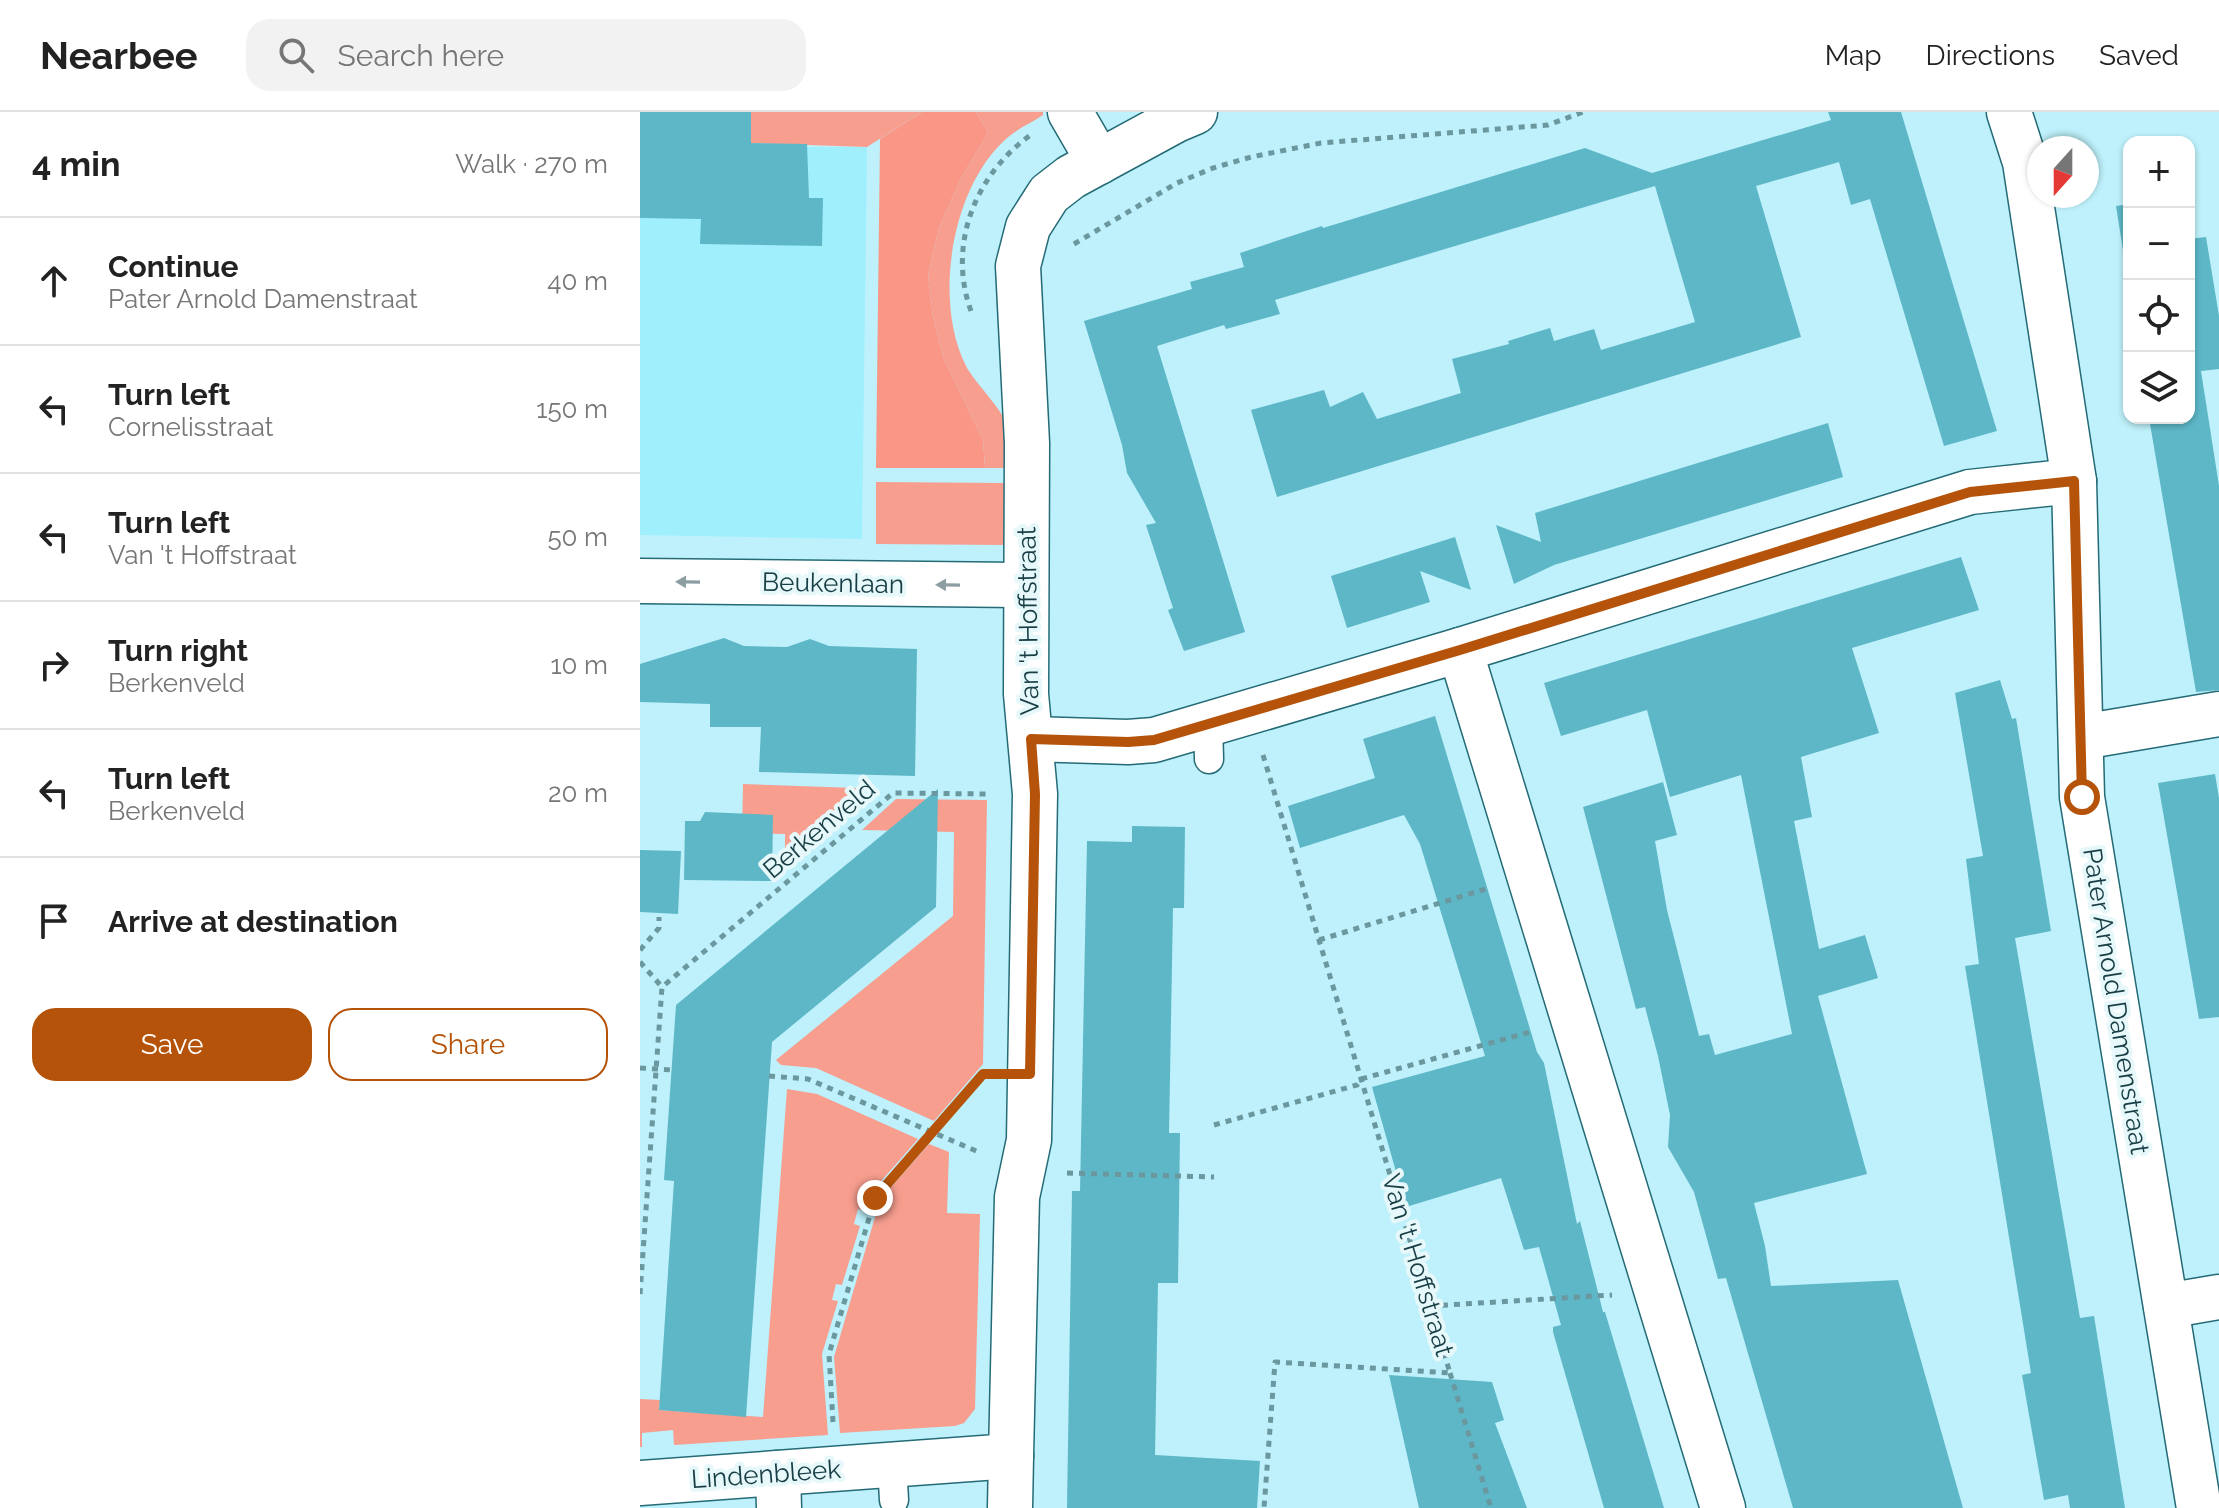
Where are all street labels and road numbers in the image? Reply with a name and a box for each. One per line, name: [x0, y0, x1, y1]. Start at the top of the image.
street label: Van 't Hoffstraat: [1011, 526, 1045, 716]
street label: Beukenlaan: [762, 567, 904, 599]
street label: Berkenveld: [757, 774, 881, 884]
street label: Pater Arnold Damenstraat: [2077, 846, 2155, 1157]
street label: Van 't Hoffstraat: [1376, 1170, 1460, 1360]
street label: Lindenbleek: [690, 1454, 842, 1494]

